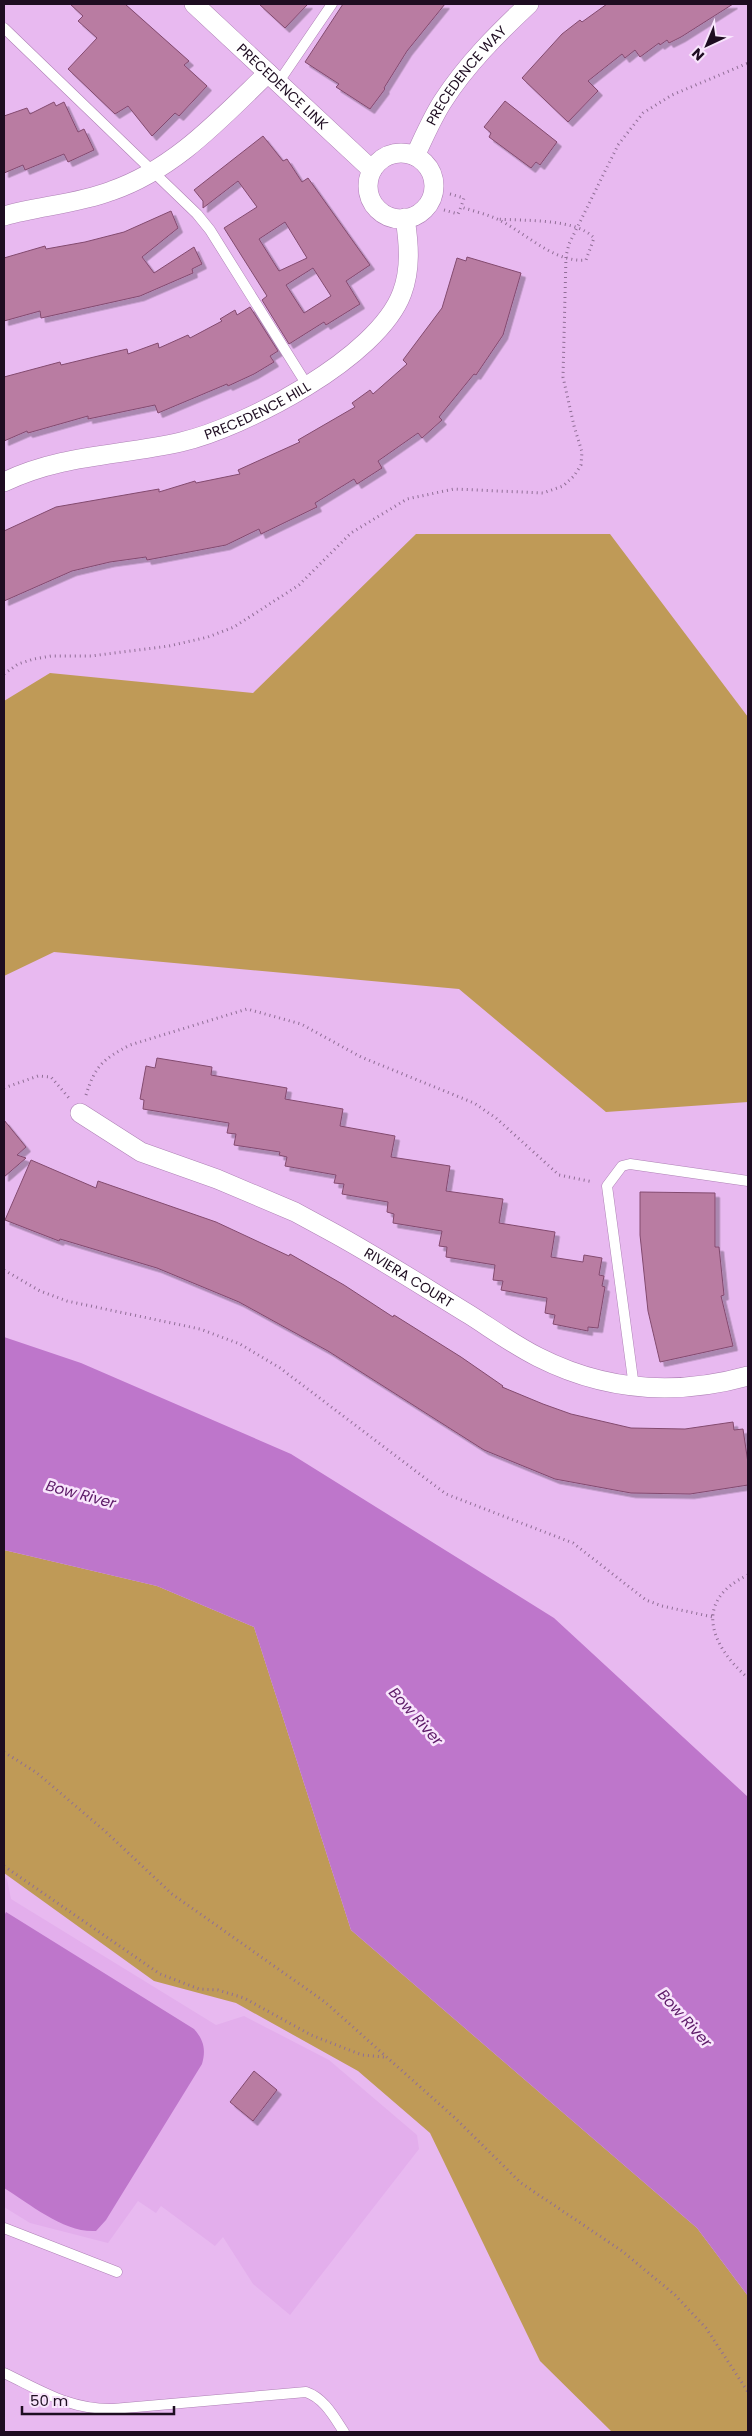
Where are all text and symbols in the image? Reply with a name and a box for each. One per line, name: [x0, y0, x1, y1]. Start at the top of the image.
north arrow: [682, 20, 732, 70]
street label: PRECEDENCE WAY: [421, 21, 511, 129]
street label: PRECEDENCE LINK: [232, 39, 333, 135]
text: N: [687, 44, 709, 65]
street label: PRECEDENCE HILL: [202, 376, 314, 444]
street label: RIVIERA COURT: [360, 1242, 458, 1313]
water label: Bow River: [44, 1475, 119, 1514]
water label: Bow River: [384, 1682, 448, 1750]
water label: Bow River: [653, 1984, 717, 2052]
scale bar: [22, 2384, 175, 2416]
text: 50 m: [30, 2390, 68, 2411]

